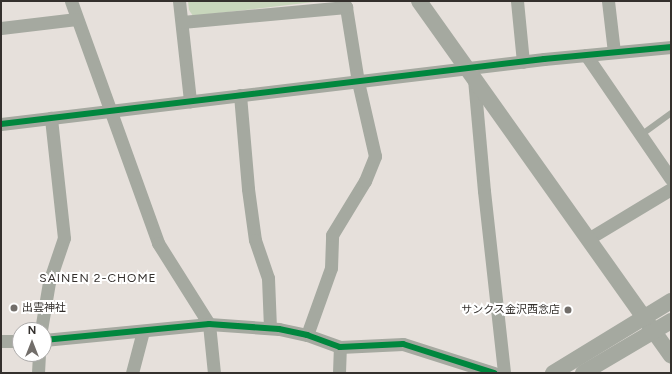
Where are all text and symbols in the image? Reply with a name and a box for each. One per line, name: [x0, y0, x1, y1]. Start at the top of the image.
district label: SAINEN 2-CHOME: [39, 272, 157, 286]
place label: 出雲神社: [22, 301, 66, 315]
marker: 出雲神社: [9, 303, 19, 313]
place label: サンクス金沢西念店: [461, 303, 560, 317]
marker: サンクス金沢西念店: [563, 305, 573, 315]
north arrow: [12, 322, 52, 362]
text: N: [28, 324, 36, 337]

